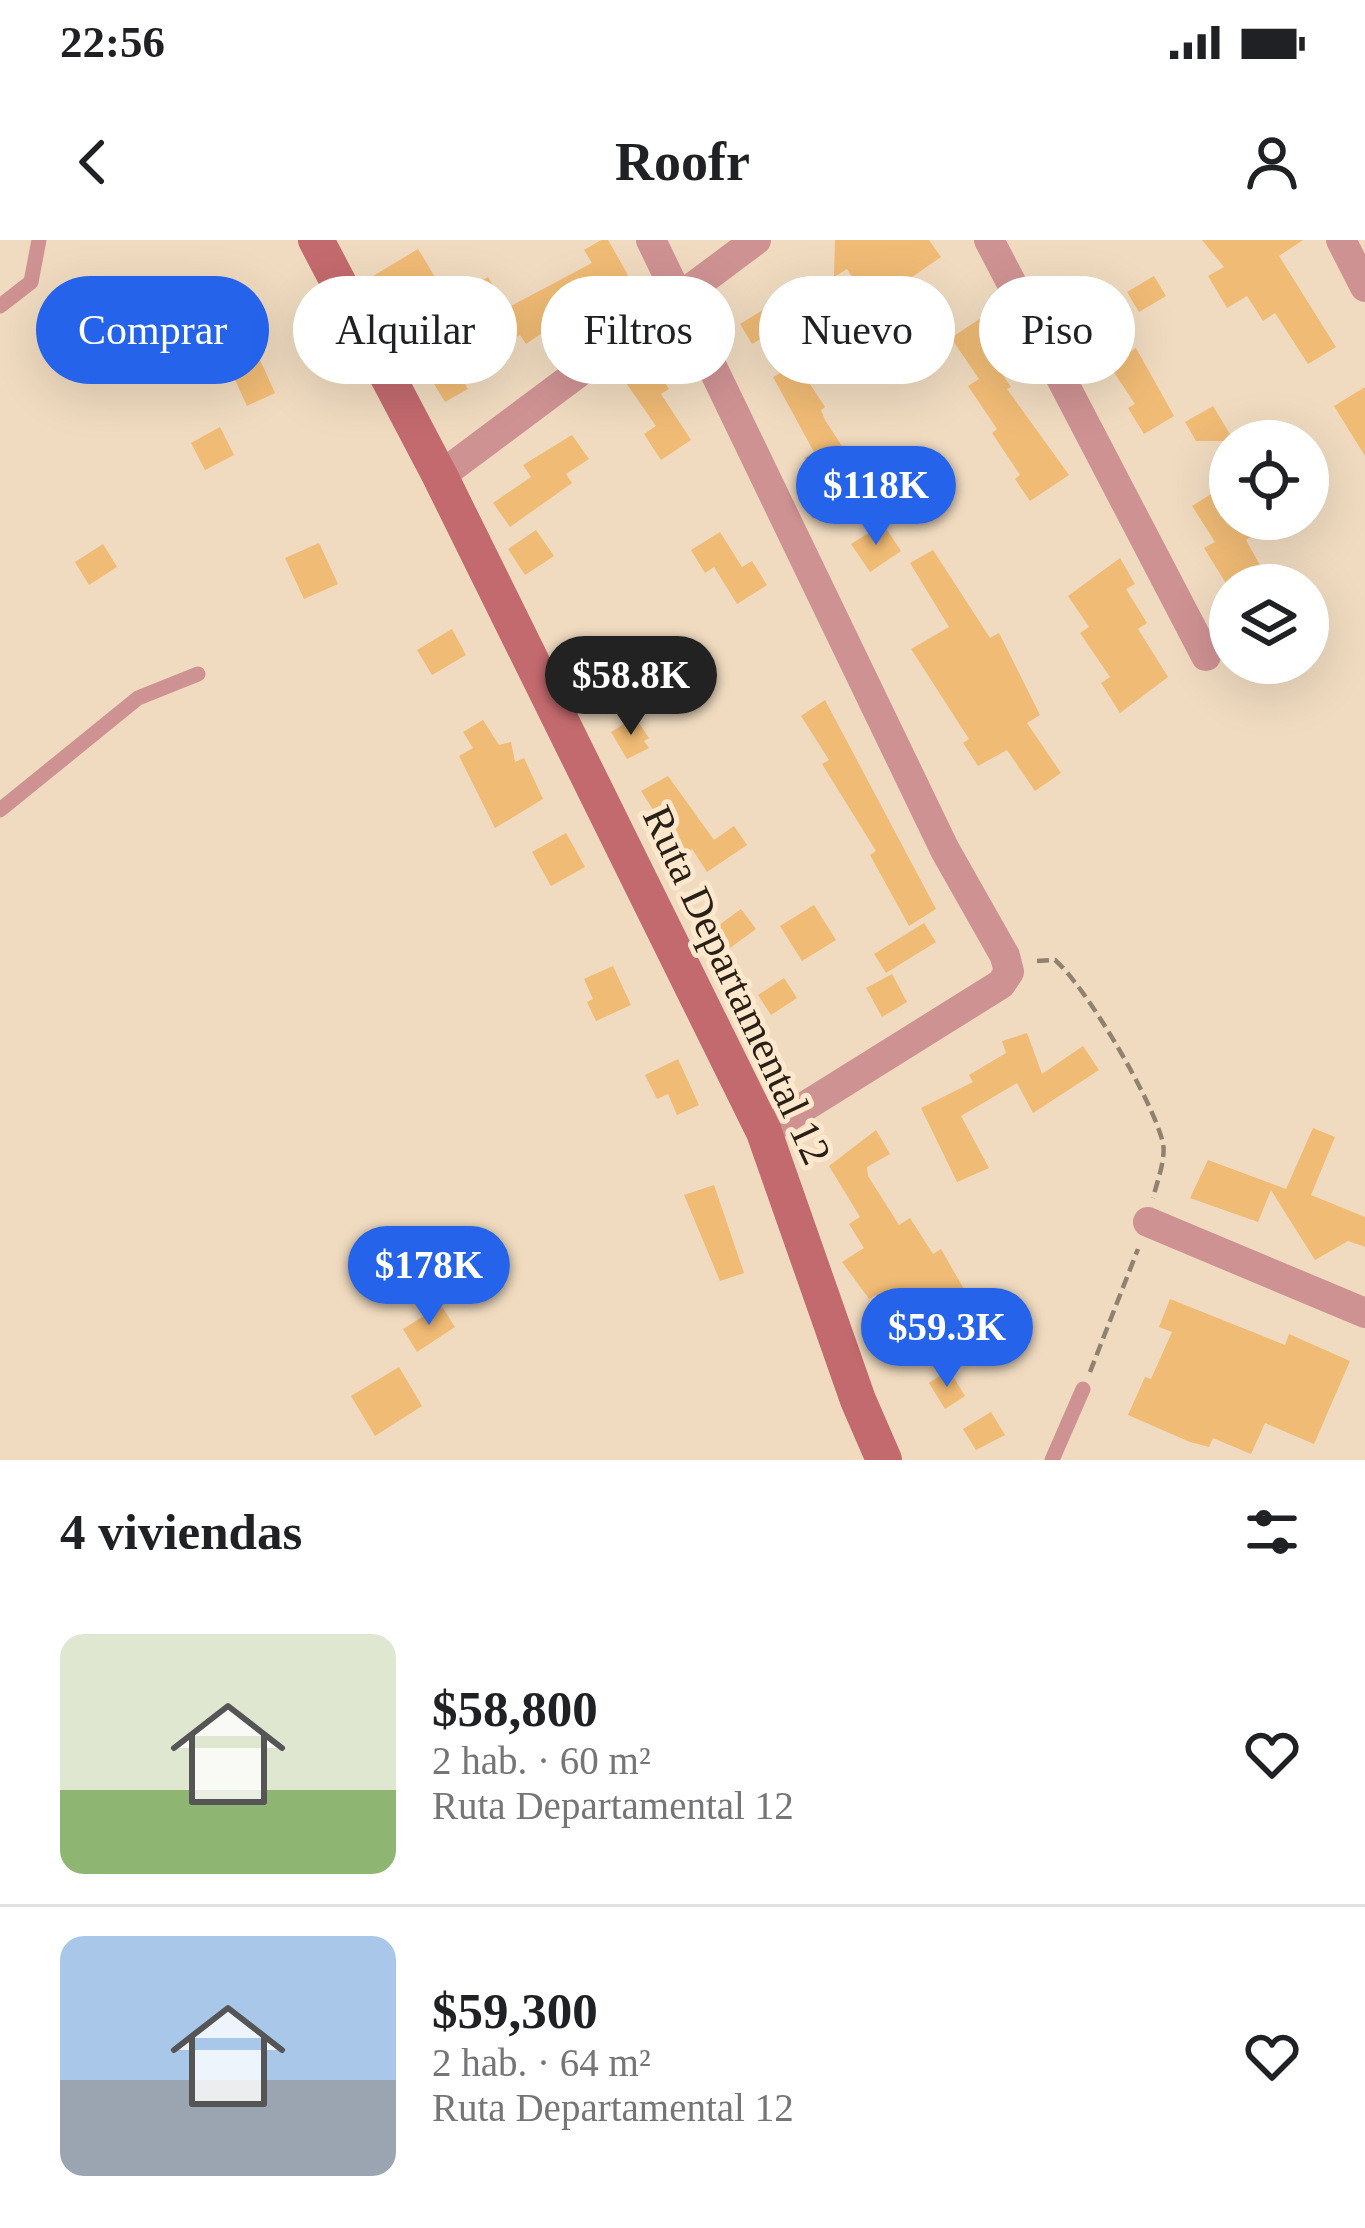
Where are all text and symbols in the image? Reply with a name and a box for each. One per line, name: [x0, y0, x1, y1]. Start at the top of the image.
text: 22:56: [60, 17, 165, 67]
icon: back: [60, 129, 126, 195]
icon: person: [1239, 129, 1305, 195]
text: Roofr: [615, 132, 750, 192]
chip: Comprar: [36, 276, 269, 384]
chip: Alquilar: [293, 276, 517, 384]
chip: Filtros: [541, 276, 735, 384]
chip: Nuevo: [759, 276, 955, 384]
chip: Piso: [979, 276, 1135, 384]
map controls: [1209, 420, 1329, 684]
button: locate: [1209, 420, 1329, 540]
pin: $118K: [792, 446, 960, 548]
text: $118K: [823, 463, 929, 506]
button: layers: [1209, 564, 1329, 684]
pin: $58.8K: [533, 636, 729, 738]
text: $58.8K: [572, 653, 690, 696]
street label: Ruta Departamental 12: [634, 799, 840, 1171]
pin: $178K: [345, 1226, 513, 1328]
text: $178K: [375, 1243, 483, 1286]
pin: $59.3K: [849, 1288, 1045, 1390]
text: $59.3K: [888, 1305, 1006, 1348]
icon: filters: [1239, 1499, 1305, 1565]
text: 4 viviendas: [60, 1504, 302, 1560]
text: $58,800: [432, 1681, 598, 1737]
icon: home: [156, 1682, 300, 1826]
icon: heart: [1239, 1721, 1305, 1787]
text: 2 hab. · 60 m²: [432, 1739, 651, 1782]
text: Ruta Departamental 12: [432, 1784, 794, 1827]
text: $59,300: [432, 1983, 598, 2039]
icon: home: [156, 1984, 300, 2128]
icon: heart: [1239, 2023, 1305, 2089]
text: 2 hab. · 64 m²: [432, 2041, 651, 2084]
text: Ruta Departamental 12: [432, 2086, 794, 2129]

